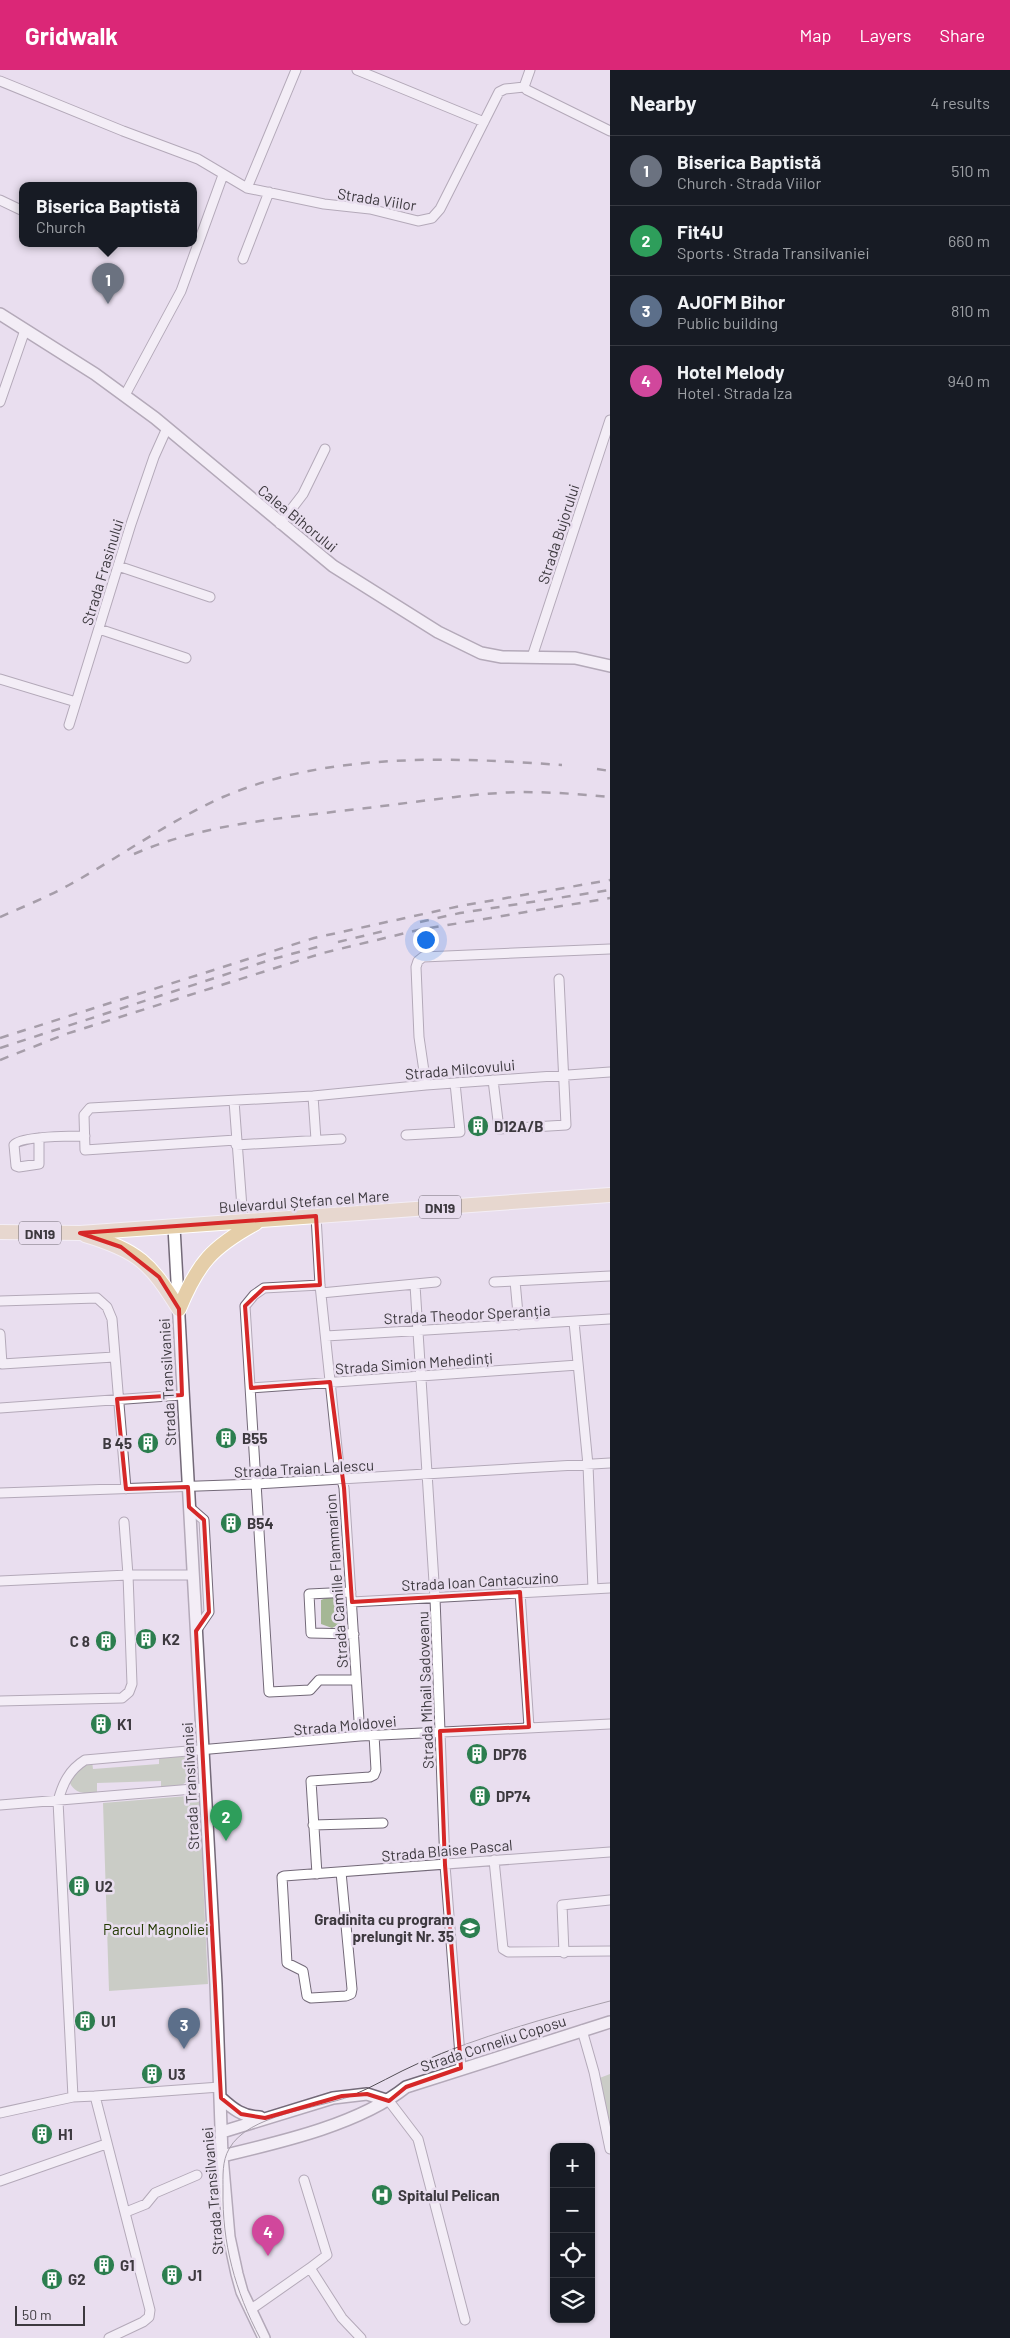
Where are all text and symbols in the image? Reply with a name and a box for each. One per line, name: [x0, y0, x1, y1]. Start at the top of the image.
text: Gridwalk: [25, 21, 118, 50]
text: Map: [799, 24, 831, 46]
text: Layers: [859, 24, 912, 46]
text: Share: [940, 24, 985, 46]
text: Nearby: [630, 90, 696, 115]
text: 4 results: [930, 93, 990, 112]
text: Biserica Baptistă: [677, 150, 821, 173]
text: 1: [643, 161, 649, 180]
text: 510 m: [951, 161, 990, 180]
text: Church · Strada Viilor: [677, 173, 821, 192]
popup: [19, 182, 197, 247]
street label: Strada Viilor: [336, 184, 418, 214]
text: Biserica Baptistă: [36, 194, 180, 217]
text: Church: [36, 217, 86, 236]
text: Fit4U: [677, 220, 723, 243]
text: 2: [642, 231, 650, 250]
text: 660 m: [948, 231, 990, 250]
text: Sports · Strada Transilvaniei: [677, 243, 870, 262]
pin: 1: [92, 263, 124, 304]
text: AJOFM Bihor: [677, 290, 785, 313]
text: 3: [642, 301, 650, 320]
text: 810 m: [951, 301, 990, 320]
text: Public building: [677, 313, 778, 332]
text: Hotel Melody: [677, 360, 785, 383]
text: 4: [641, 371, 651, 390]
text: 940 m: [947, 371, 990, 390]
text: Hotel · Strada Iza: [677, 383, 792, 402]
street label: Calea Bihorului: [255, 481, 341, 555]
street label: Strada Bujorului: [533, 482, 583, 586]
street label: Strada Frasinului: [77, 517, 127, 627]
your location: [413, 927, 439, 953]
street label: Strada Milcovului: [404, 1055, 516, 1083]
building icon: D12A/B: [466, 1114, 490, 1138]
place label: D12A/B: [494, 1117, 544, 1135]
street label: Bulevardul Ștefan cel Mare: [218, 1186, 390, 1216]
road number: DN19: [419, 1196, 461, 1218]
road number: DN19: [19, 1222, 61, 1244]
street label: Strada Theodor Speranția: [383, 1301, 551, 1327]
street label: Strada Transilvaniei: [155, 1318, 179, 1446]
street label: Strada Simion Mehedinți: [334, 1348, 494, 1378]
building icon: B55: [214, 1426, 238, 1450]
place label: B55: [242, 1429, 267, 1447]
building icon: B 45: [136, 1431, 160, 1455]
place label: B 45: [103, 1434, 132, 1452]
street label: Strada Traian Lalescu: [234, 1455, 374, 1481]
street label: Strada Camille Flammarion: [321, 1493, 351, 1669]
building icon: B54: [219, 1511, 243, 1535]
place label: B54: [247, 1514, 273, 1532]
street label: Strada Ioan Cantacuzino: [401, 1568, 559, 1594]
street label: Strada Mihail Sadoveanu: [413, 1611, 437, 1769]
building icon: K2: [134, 1627, 158, 1651]
building icon: C 8: [94, 1629, 118, 1653]
place label: K2: [162, 1630, 180, 1648]
place label: C 8: [70, 1632, 90, 1650]
building icon: K1: [89, 1712, 113, 1736]
street label: Strada Moldovei: [293, 1712, 397, 1738]
place label: K1: [117, 1715, 132, 1733]
street label: Strada Transilvaniei: [178, 1722, 202, 1850]
building icon: DP76: [465, 1742, 489, 1766]
place label: DP76: [493, 1745, 527, 1763]
building icon: DP74: [468, 1784, 492, 1808]
place label: DP74: [496, 1787, 531, 1805]
pin: 2: [210, 1800, 242, 1841]
street label: Strada Blaise Pascal: [381, 1835, 513, 1865]
building icon: U2: [67, 1874, 91, 1898]
place label: U2: [95, 1877, 113, 1895]
place label: Gradinita cu program prelungit Nr. 35: [314, 1910, 454, 1945]
school or university icon: Gradinita cu program prelungit Nr. 35: [458, 1916, 482, 1940]
park label: Parcul Magnoliei: [103, 1920, 209, 1938]
pin: 3: [168, 2008, 200, 2049]
building icon: U1: [73, 2009, 97, 2033]
street label: Strada Corneliu Coposu: [418, 2011, 568, 2075]
place label: U1: [101, 2012, 116, 2030]
building icon: U3: [140, 2062, 164, 2086]
place label: U3: [168, 2065, 186, 2083]
building icon: H1: [30, 2122, 54, 2146]
place label: H1: [58, 2125, 73, 2143]
street label: Strada Transilvaniei: [197, 2126, 227, 2256]
map controls: [550, 2143, 595, 2323]
button: +: [550, 2143, 595, 2188]
hospital icon: Spitalul Pelican: [370, 2183, 394, 2207]
place label: Spitalul Pelican: [398, 2186, 500, 2204]
button: −: [550, 2188, 595, 2233]
pin: 4: [252, 2215, 284, 2256]
button: locate: [550, 2233, 595, 2278]
building icon: G1: [92, 2253, 116, 2277]
place label: G1: [120, 2256, 135, 2274]
building icon: J1: [160, 2263, 184, 2287]
place label: J1: [188, 2266, 202, 2284]
building icon: G2: [40, 2267, 64, 2291]
place label: G2: [68, 2270, 86, 2288]
button: layers: [550, 2278, 595, 2323]
scale bar: [15, 2303, 85, 2326]
text: 50 m: [22, 2306, 51, 2323]

